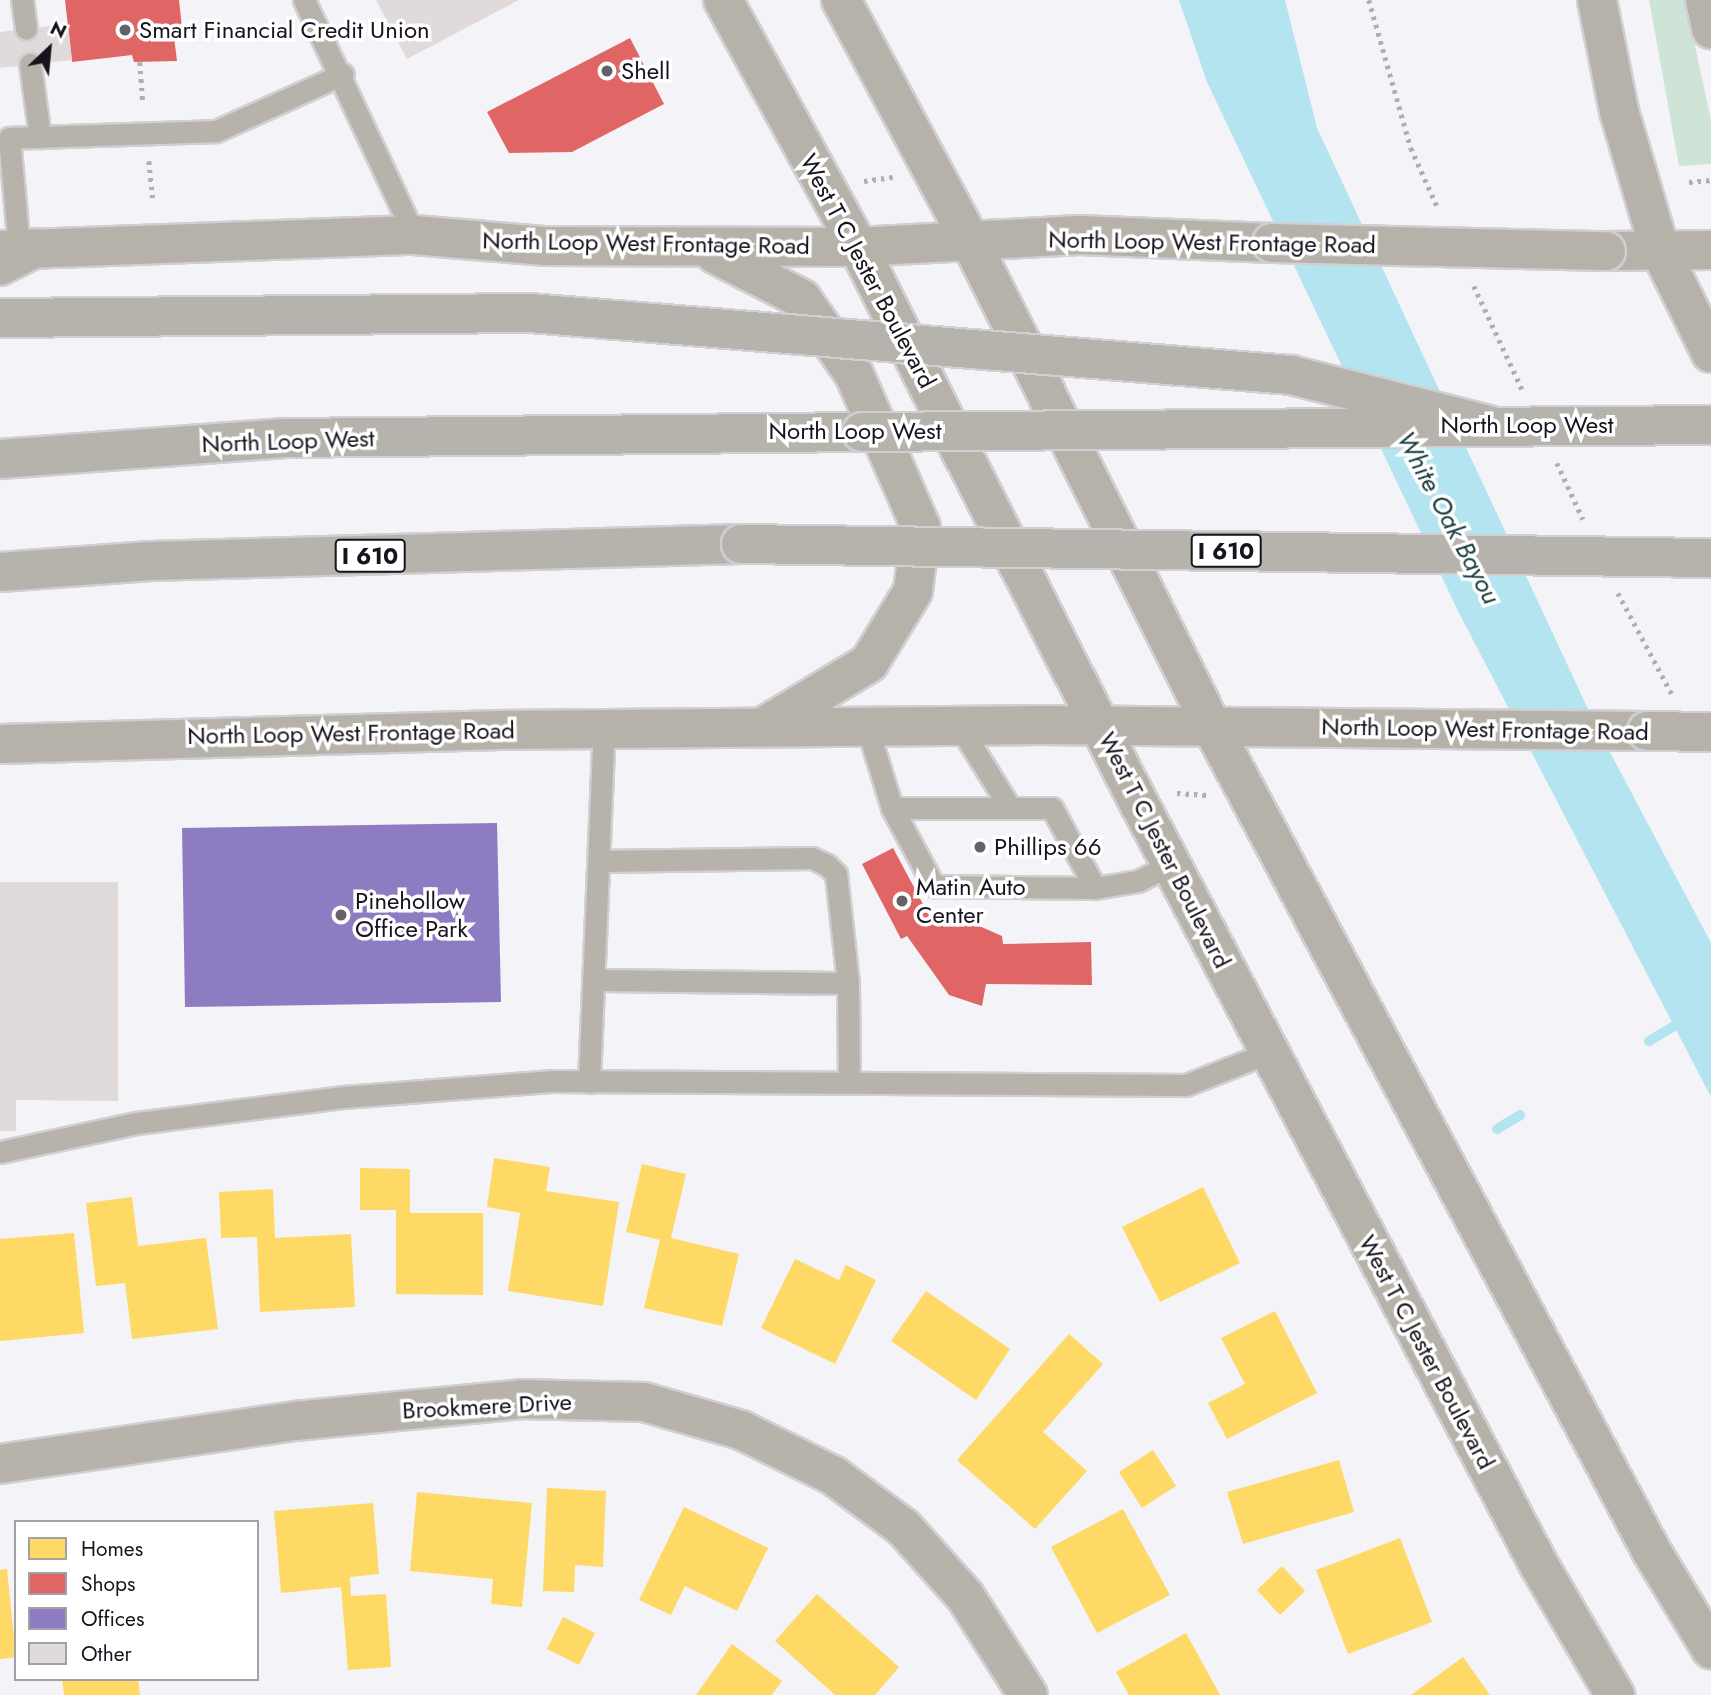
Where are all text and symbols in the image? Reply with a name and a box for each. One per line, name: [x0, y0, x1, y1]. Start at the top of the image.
north arrow: [14, 14, 84, 84]
text: N: [46, 14, 71, 45]
place label: Smart Financial Credit Union: [139, 16, 430, 44]
marker: Smart Financial Credit Union: [117, 22, 133, 38]
place label: Shell: [621, 57, 670, 85]
marker: Shell: [599, 63, 615, 79]
street label: West T C Jester Boulevard: [794, 149, 942, 393]
street label: North Loop West Frontage Road: [1048, 225, 1376, 259]
street label: North Loop West Frontage Road: [482, 226, 810, 260]
street label: North Loop West: [1440, 411, 1614, 439]
street label: North Loop West: [768, 417, 942, 445]
street label: North Loop West: [201, 424, 375, 458]
water label: White Oak Bayou: [1389, 426, 1507, 610]
road number: I 610: [1189, 531, 1263, 570]
road number: I 610: [333, 536, 407, 576]
street label: North Loop West Frontage Road: [1321, 712, 1649, 746]
street label: North Loop West Frontage Road: [187, 716, 515, 750]
street label: West T C Jester Boulevard: [1093, 727, 1237, 973]
place label: Phillips 66: [994, 833, 1101, 861]
marker: Phillips 66: [972, 839, 988, 855]
place label: Matin Auto Center: [916, 873, 1026, 929]
place label: Pinehollow Office Park: [355, 887, 468, 943]
marker: Matin Auto Center: [894, 893, 910, 909]
marker: Pinehollow Office Park: [333, 907, 349, 923]
street label: West T C Jester Boulevard: [1353, 1230, 1501, 1474]
street label: Brookmere Drive: [401, 1387, 573, 1425]
legend: [14, 1520, 259, 1681]
text: Homes: [81, 1534, 143, 1564]
text: Shops: [81, 1569, 135, 1599]
text: Offices: [81, 1604, 144, 1634]
text: Other: [81, 1639, 132, 1669]

